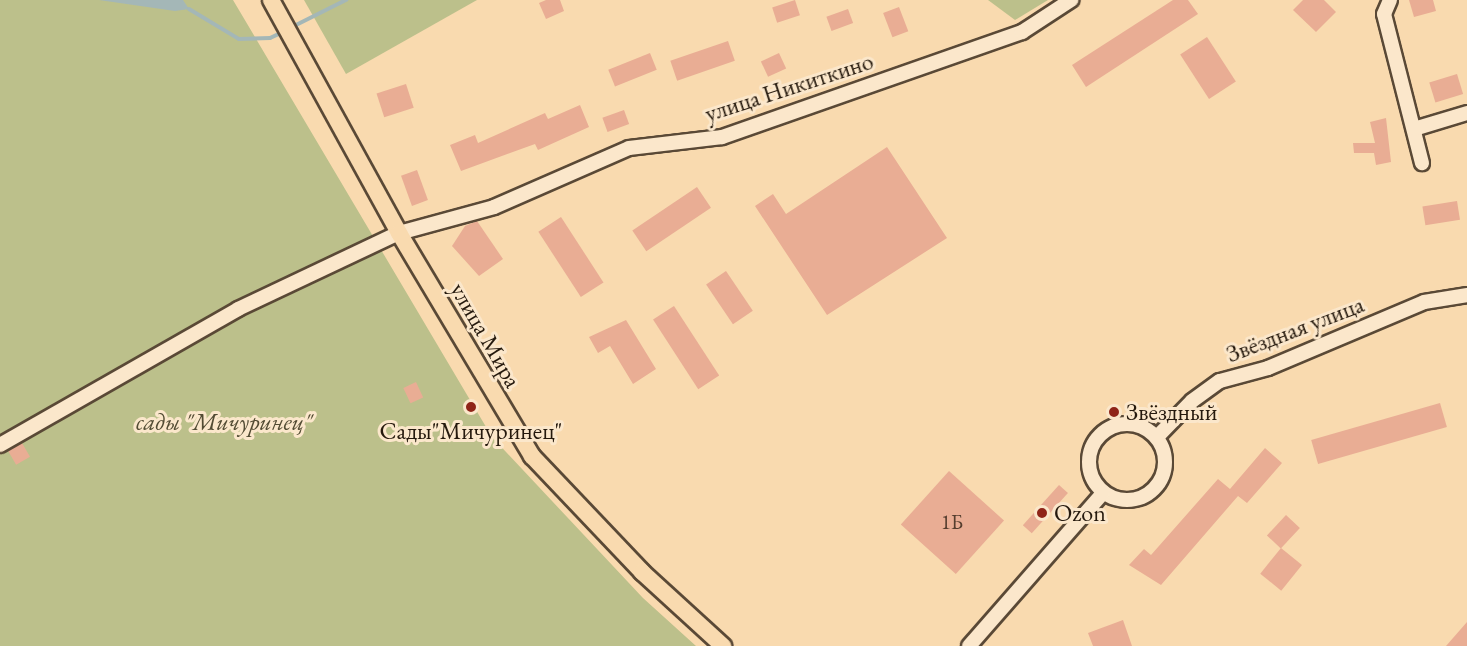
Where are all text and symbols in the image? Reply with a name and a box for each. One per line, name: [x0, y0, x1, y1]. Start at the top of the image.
street label: улица Никиткино: [701, 46, 877, 128]
street label: улица Мира: [444, 277, 528, 393]
street label: Звёздная улица: [1222, 290, 1368, 368]
place label: Звёздный: [1126, 398, 1217, 426]
marker: Сады"Мичуринец": [464, 400, 478, 414]
marker: Звёздный: [1107, 405, 1121, 419]
park label: сады "Мичуринец": [136, 408, 312, 436]
place label: Сады"Мичуринец": [380, 417, 562, 445]
place label: Ozon: [1054, 499, 1106, 527]
marker: Ozon: [1035, 506, 1049, 520]
house number: 1Б: [941, 509, 963, 535]

